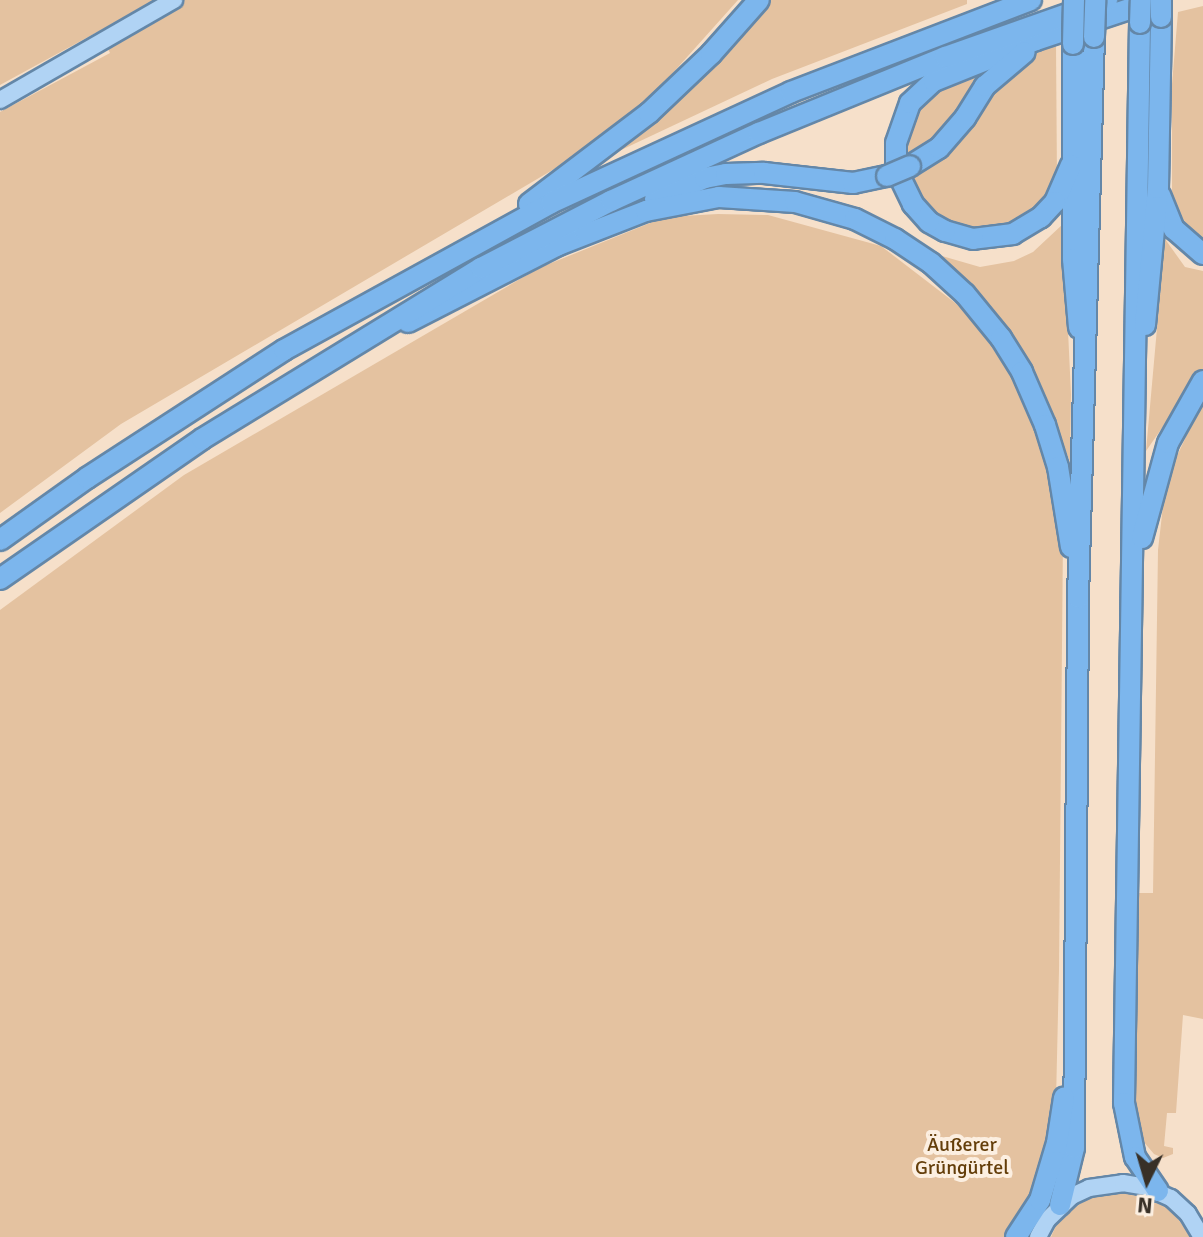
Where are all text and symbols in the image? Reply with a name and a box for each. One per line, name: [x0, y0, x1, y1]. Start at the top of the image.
park label: Äußerer Grüngürtel: [915, 1133, 1009, 1180]
north arrow: [1107, 1141, 1187, 1221]
text: N: [1136, 1191, 1154, 1220]

